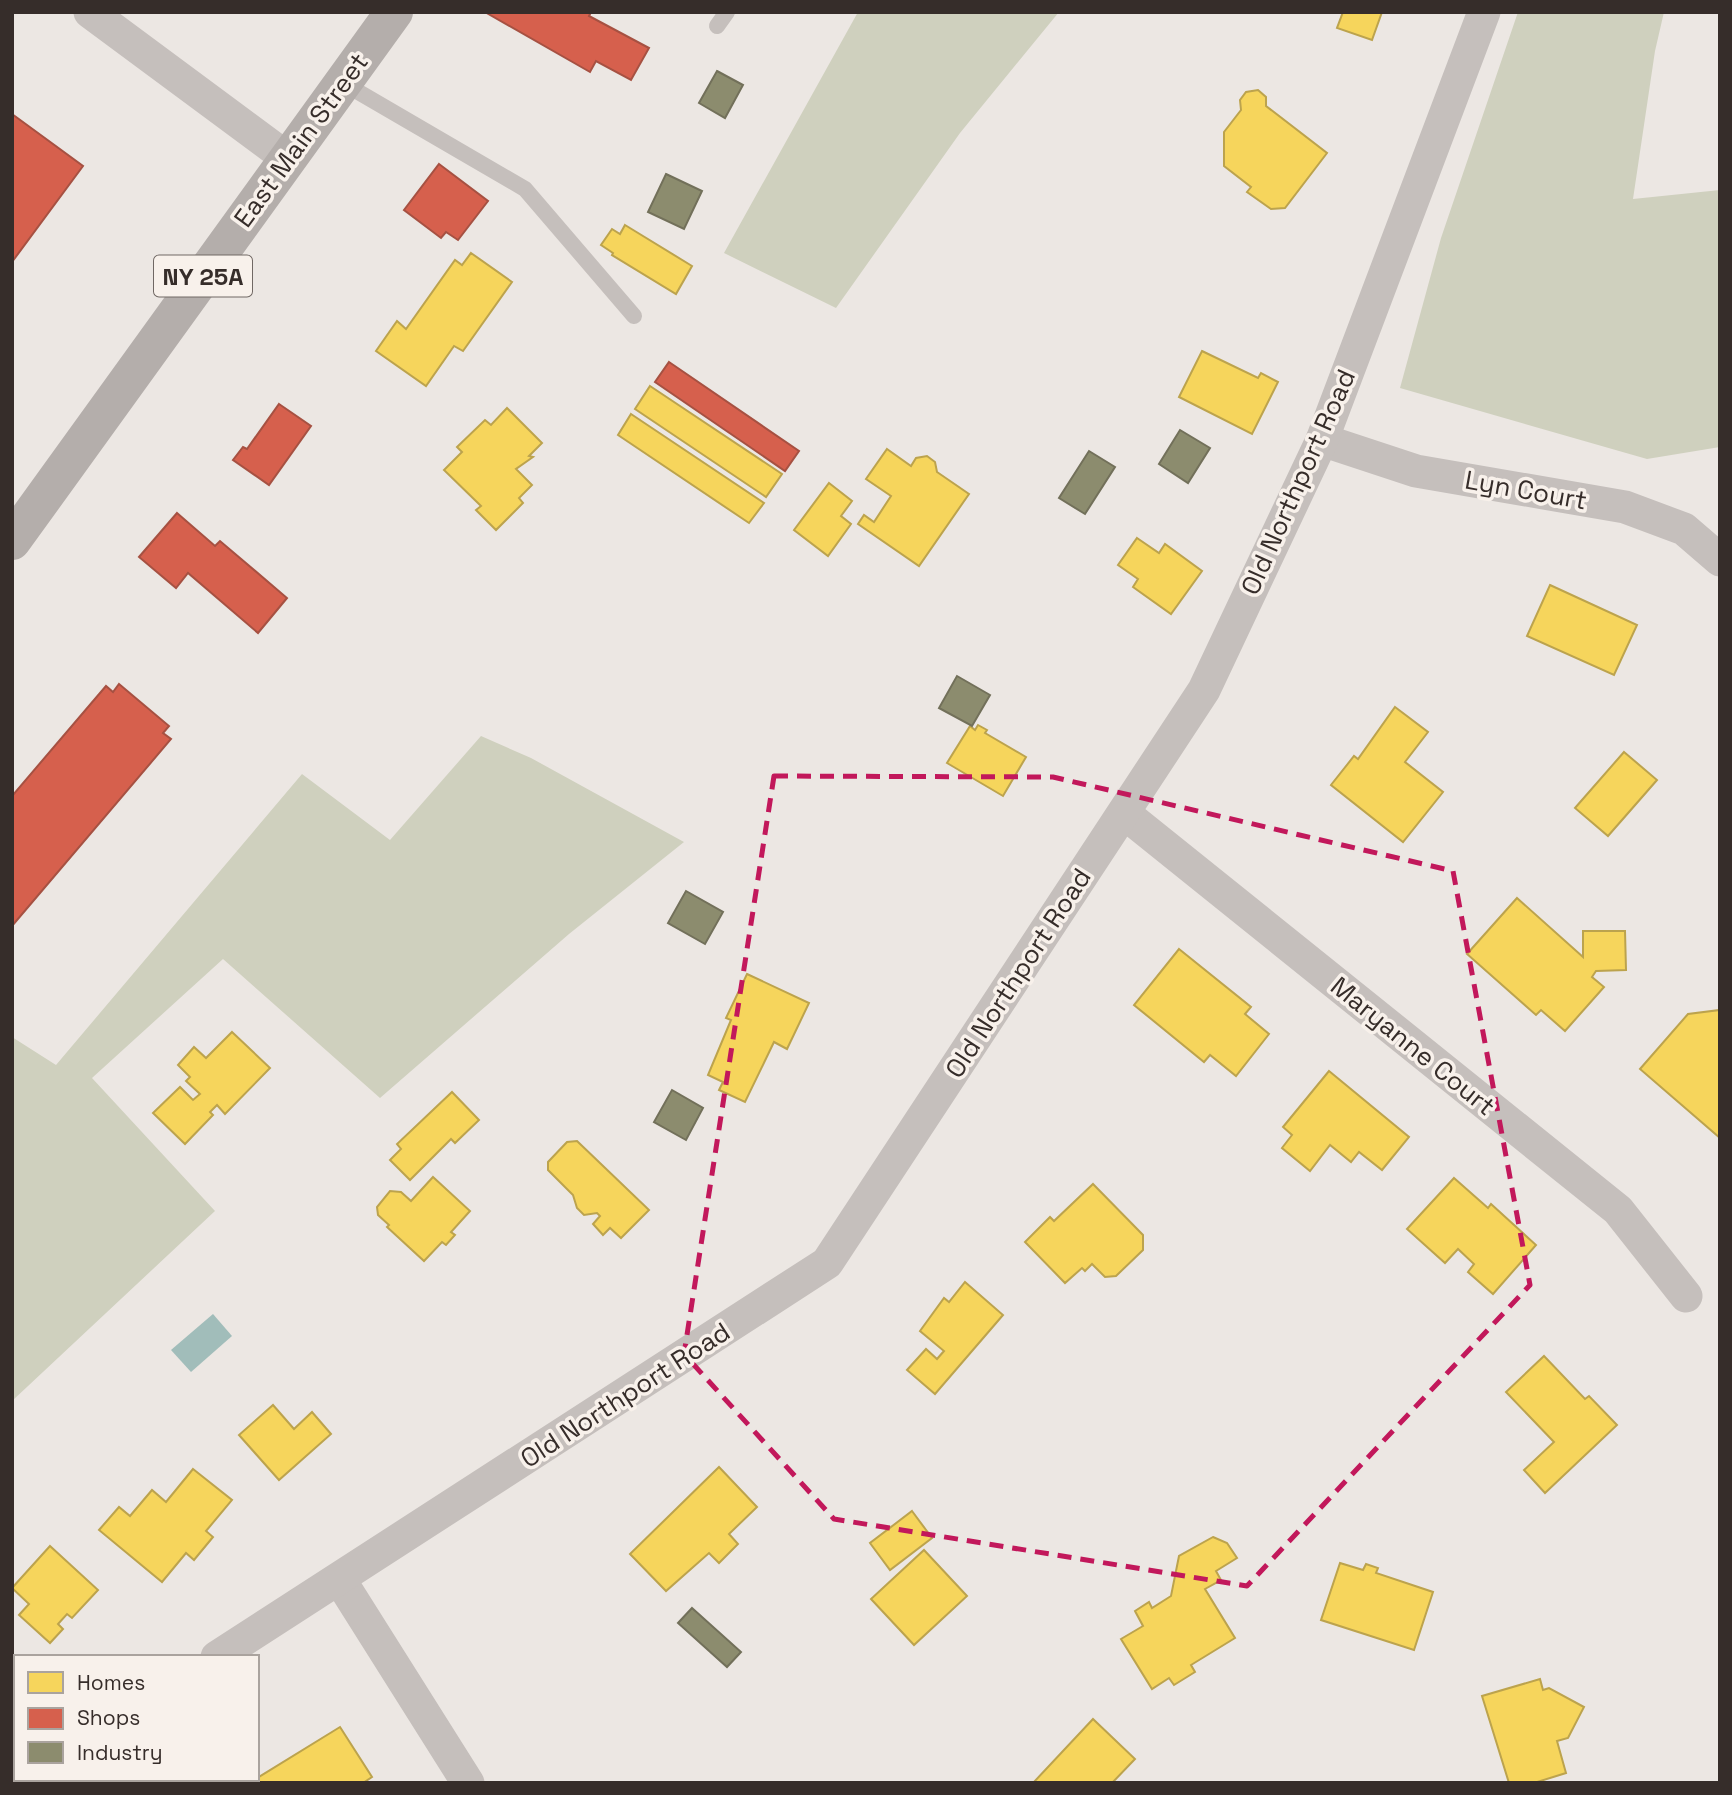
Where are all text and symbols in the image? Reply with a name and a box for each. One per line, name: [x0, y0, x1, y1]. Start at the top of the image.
street label: East Main Street: [226, 46, 376, 234]
road number: NY 25A: [154, 256, 252, 296]
street label: Old Northport Road: [1233, 364, 1363, 600]
street label: Lyn Court: [1462, 463, 1590, 517]
street label: Old Northport Road: [937, 862, 1099, 1084]
street label: Maryanne Court: [1324, 969, 1502, 1123]
street label: Old Northport Road: [514, 1314, 736, 1476]
legend: [14, 1655, 259, 1781]
text: Homes: [77, 1669, 145, 1696]
text: Shops: [77, 1704, 140, 1731]
text: Industry: [77, 1739, 163, 1766]

